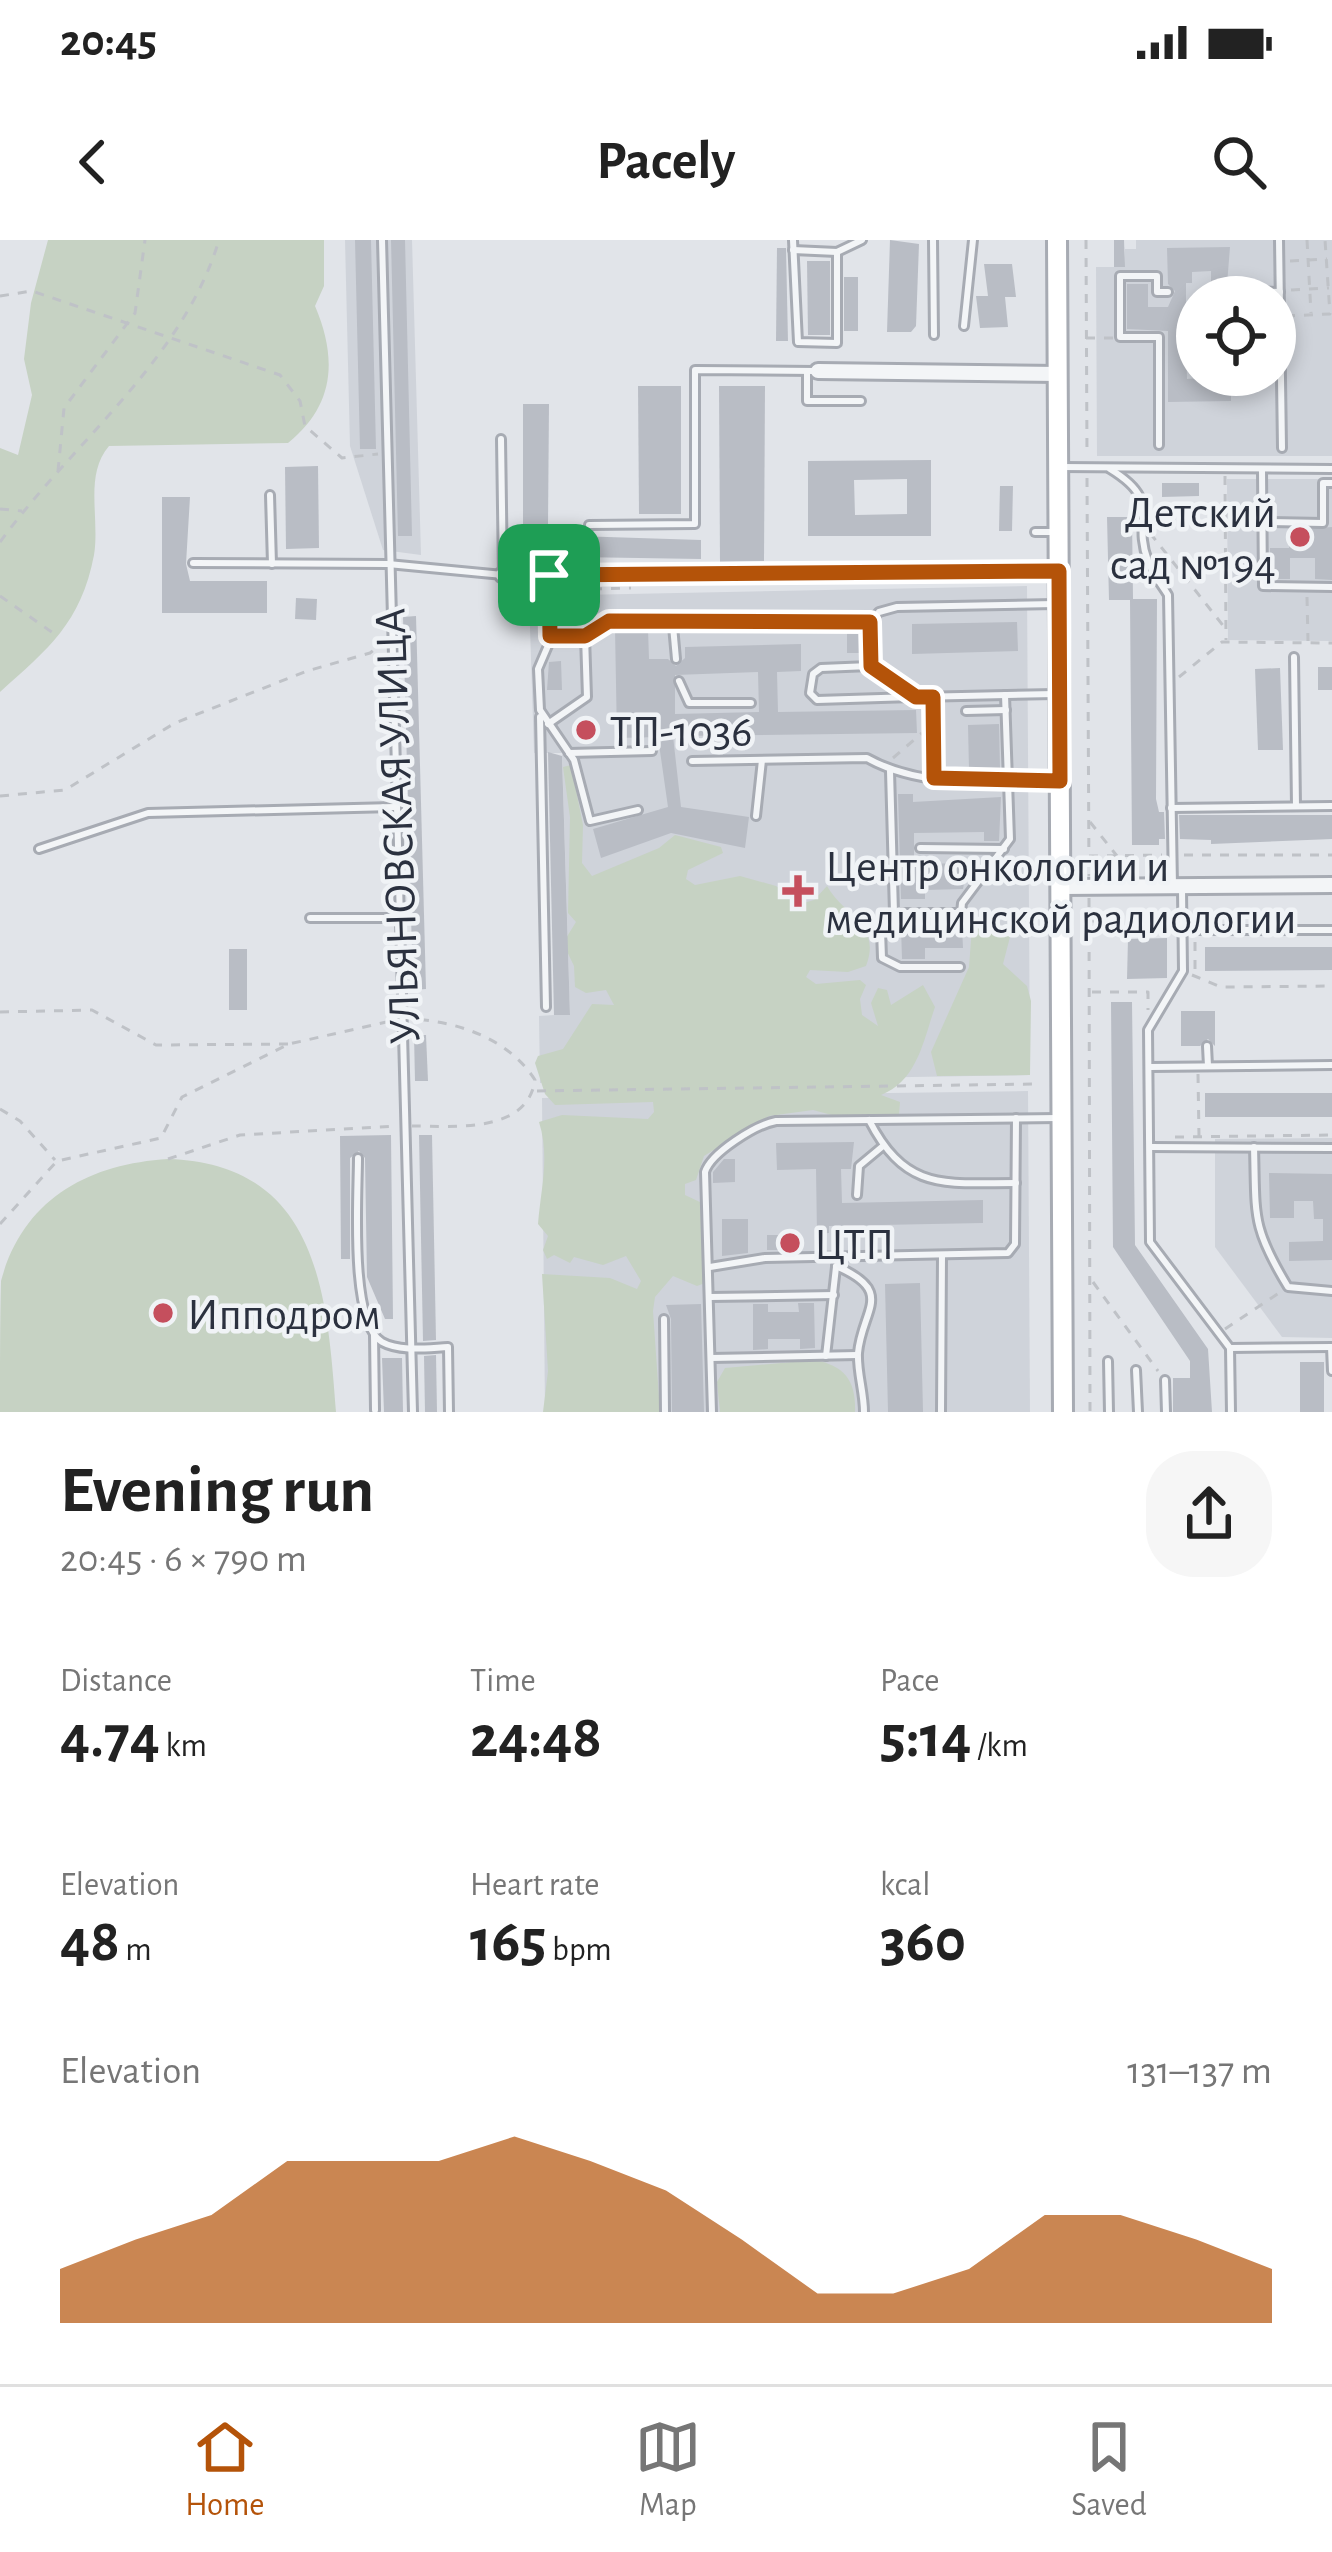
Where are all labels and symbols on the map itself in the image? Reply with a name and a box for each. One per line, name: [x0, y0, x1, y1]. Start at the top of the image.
place label: Детский сад №194: [1110, 491, 1276, 588]
pin: [498, 524, 600, 626]
marker: Детский сад №194: [1287, 524, 1313, 550]
street label: УЛЬЯНОВСКАЯ УЛИЦА: [368, 607, 429, 1045]
place label: ТП-1036: [610, 710, 752, 755]
marker: ТП-1036: [573, 717, 599, 743]
place label: Центр онкологии и медицинской радиологии: [825, 845, 1297, 942]
marker: Центр онкологии и медицинской радиологии: [782, 875, 814, 907]
place label: ЦТП: [814, 1223, 895, 1268]
marker: ЦТП: [777, 1230, 803, 1256]
place label: Ипподром: [187, 1293, 381, 1338]
marker: Ипподром: [150, 1300, 176, 1326]

